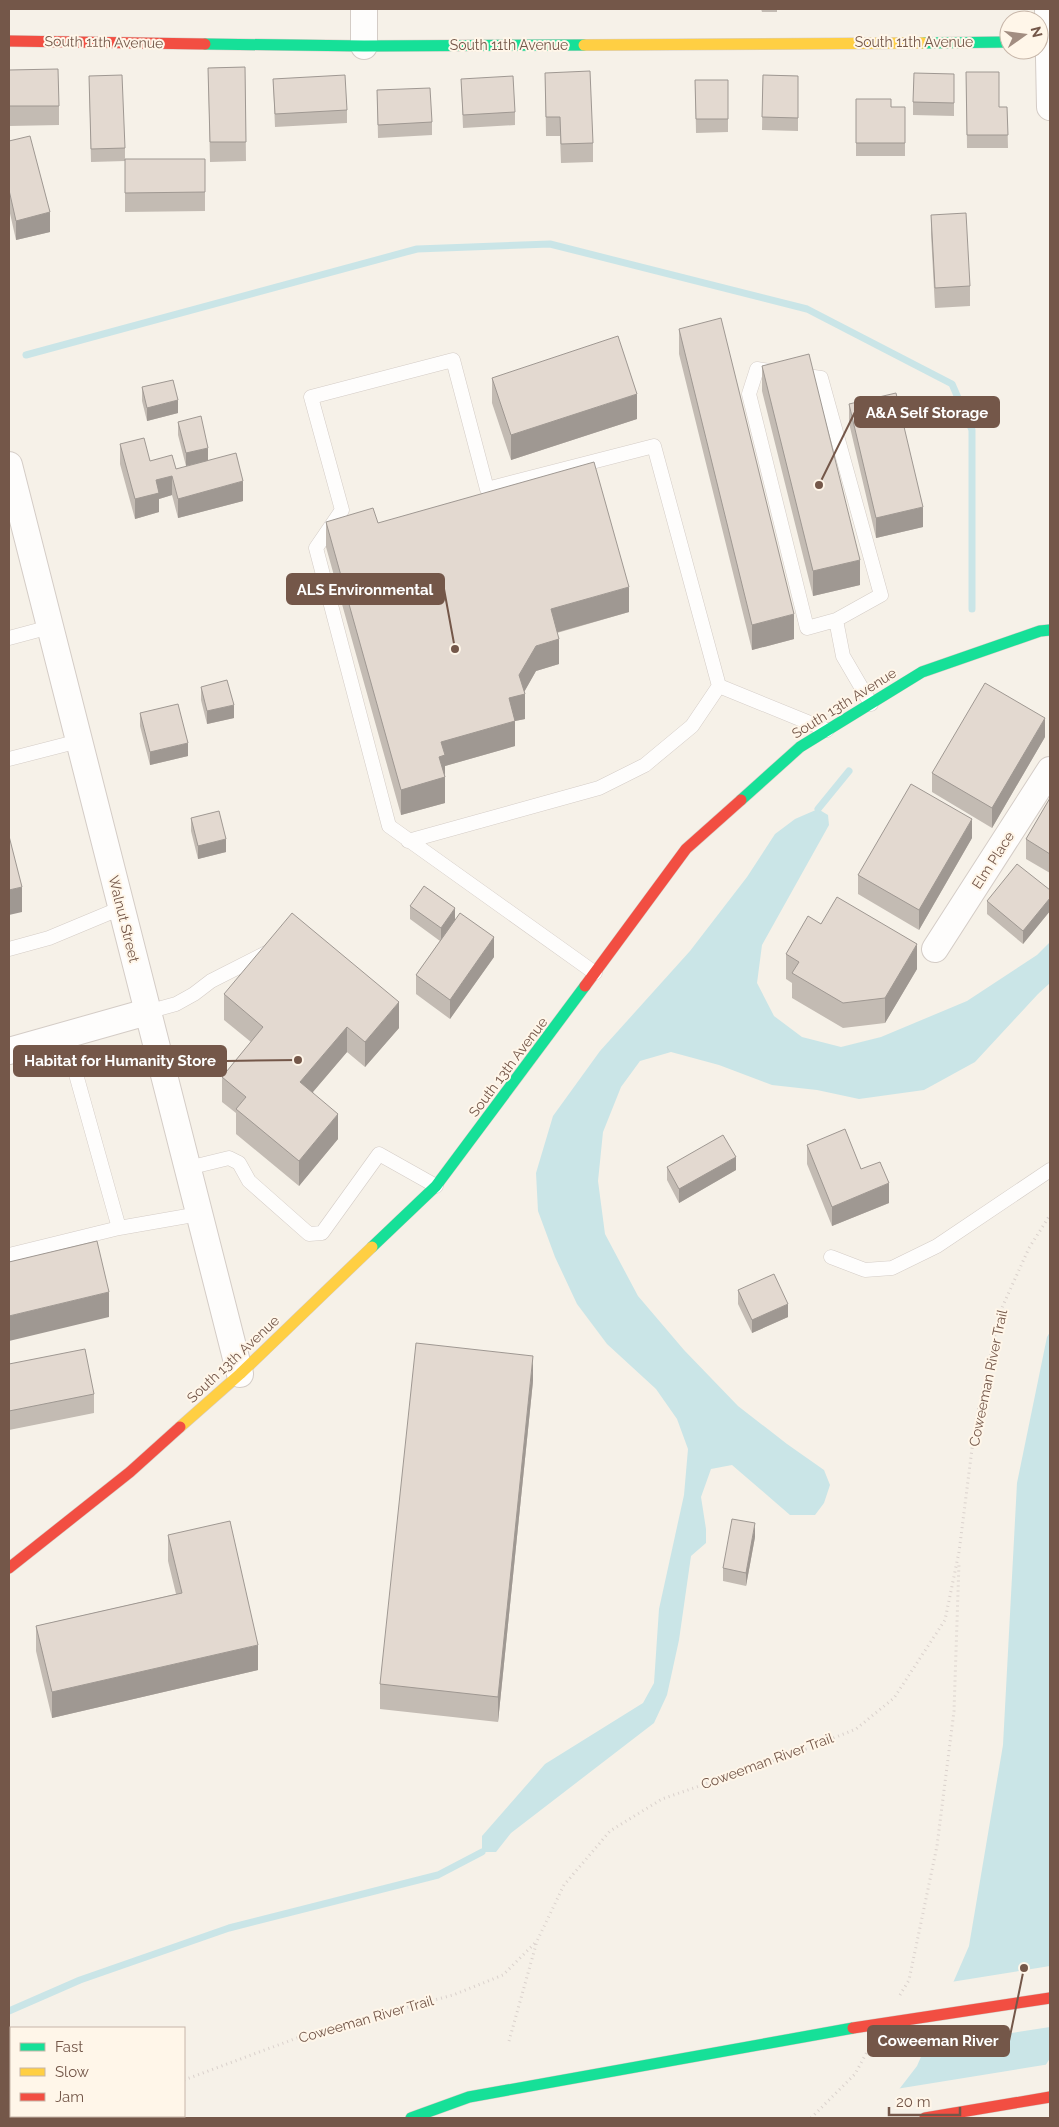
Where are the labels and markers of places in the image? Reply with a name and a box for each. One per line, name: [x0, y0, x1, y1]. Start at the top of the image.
callout: A&A Self Storage: [855, 397, 999, 427]
callout: ALS Environmental: [287, 574, 444, 604]
callout: Habitat for Humanity Store: [14, 1046, 226, 1076]
callout: Coweeman River: [868, 2026, 1009, 2056]

